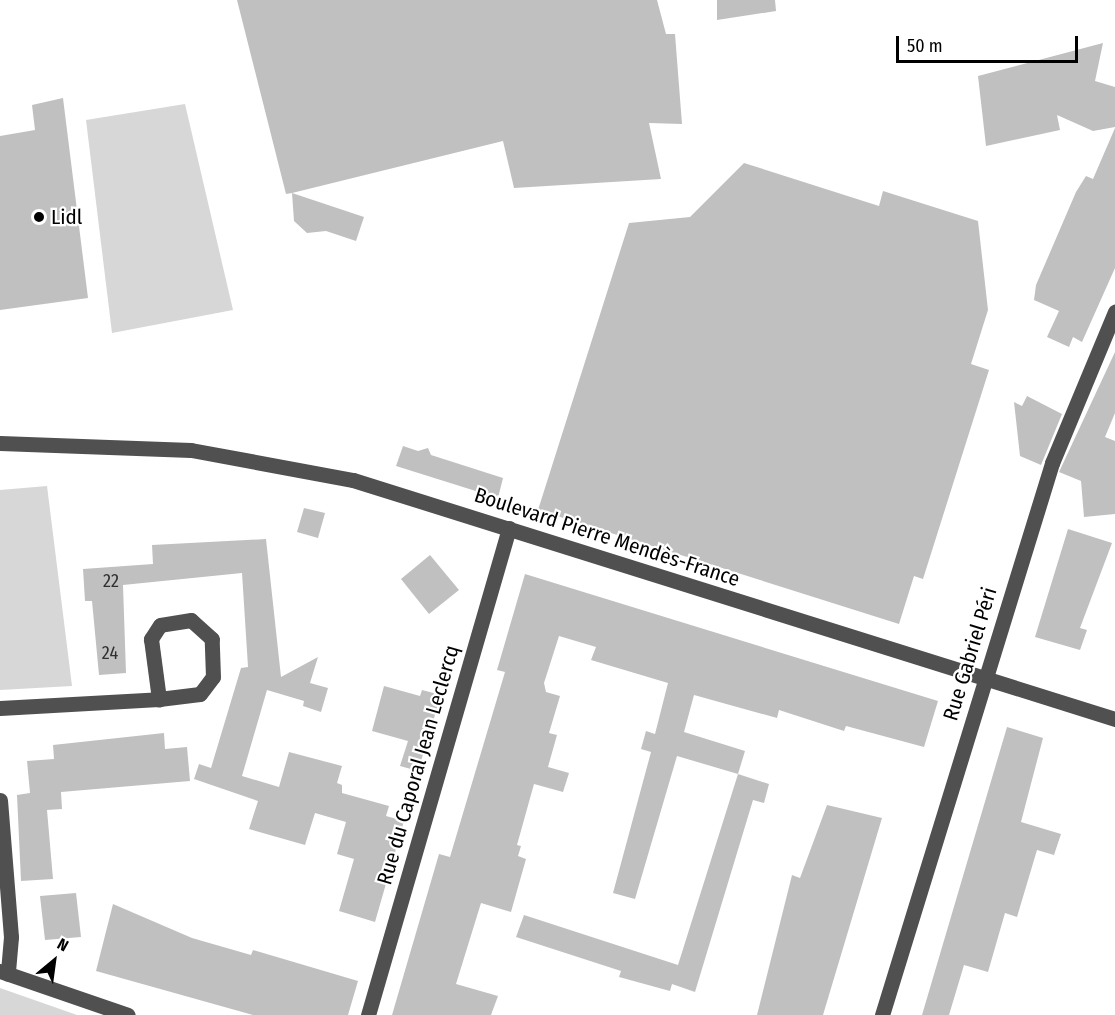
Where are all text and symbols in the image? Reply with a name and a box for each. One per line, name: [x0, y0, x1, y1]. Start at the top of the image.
scale bar: [899, 24, 1080, 62]
text: 50 m: [907, 35, 943, 57]
place label: Lidl: [51, 204, 82, 230]
marker: Lidl: [32, 210, 46, 224]
street label: Boulevard Pierre Mendès-France: [471, 482, 743, 592]
house number: 22: [103, 570, 119, 592]
street label: Rue Gabriel Péri: [938, 584, 1002, 724]
house number: 24: [102, 642, 118, 664]
street label: Rue du Caporal Jean Leclercq: [372, 642, 464, 888]
north arrow: [24, 931, 84, 991]
text: N: [54, 934, 72, 955]

